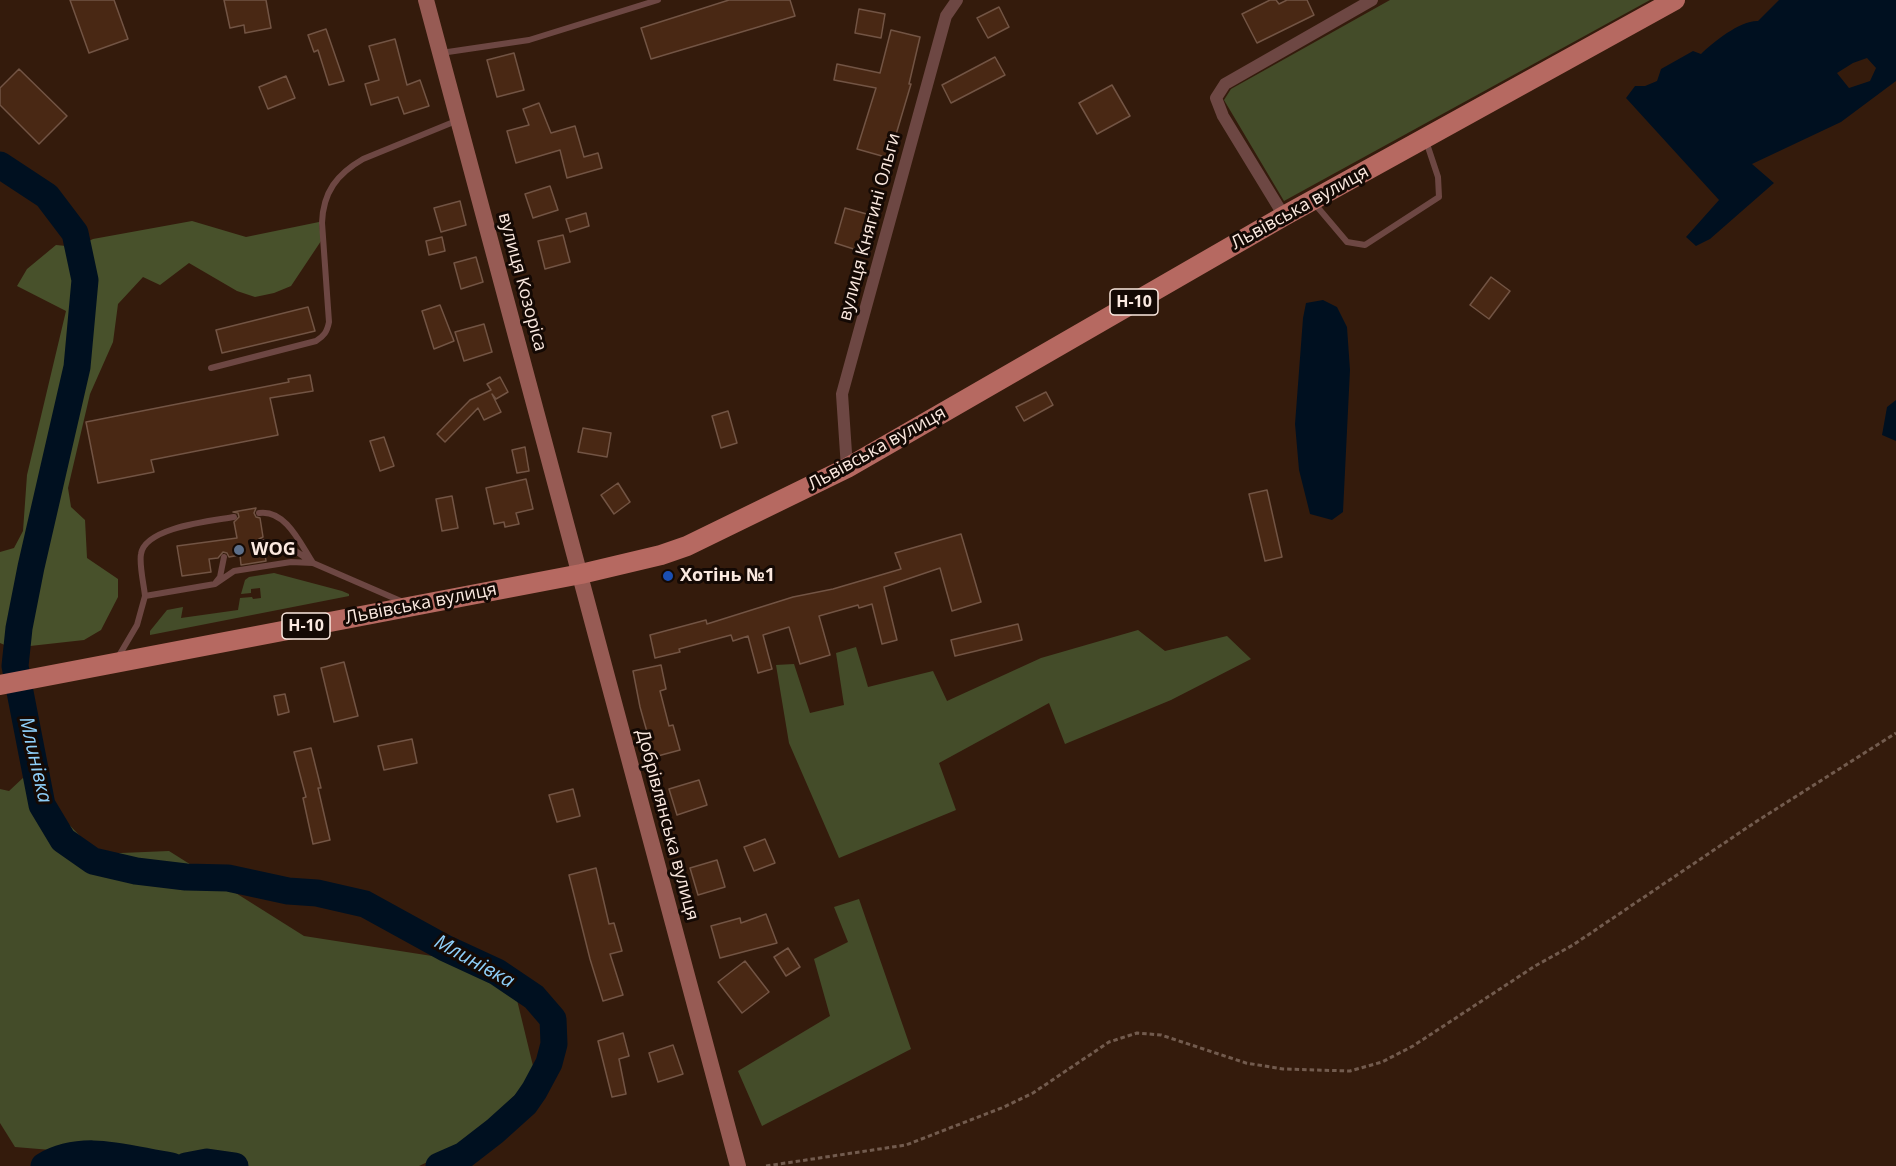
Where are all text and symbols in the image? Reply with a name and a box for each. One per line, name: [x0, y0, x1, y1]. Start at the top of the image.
street label: вулиця Княгині Ольги: [835, 131, 905, 323]
street label: Львівська вулиця: [1227, 161, 1373, 255]
street label: вулиця Козоріса: [493, 210, 551, 354]
road number: Н-10: [1110, 289, 1158, 315]
street label: Львівська вулиця: [804, 402, 950, 496]
place label: WOG: [251, 539, 296, 561]
marker: WOG: [232, 543, 246, 557]
place label: Хотінь №1: [680, 565, 775, 587]
marker: Хотінь №1: [661, 569, 675, 583]
street label: Львівська вулиця: [343, 579, 499, 629]
road number: Н-10: [282, 613, 330, 639]
water label: Млинівка: [13, 715, 57, 805]
street label: Добрівлянська вулиця: [631, 727, 703, 923]
water label: Млинівка: [430, 930, 518, 994]

